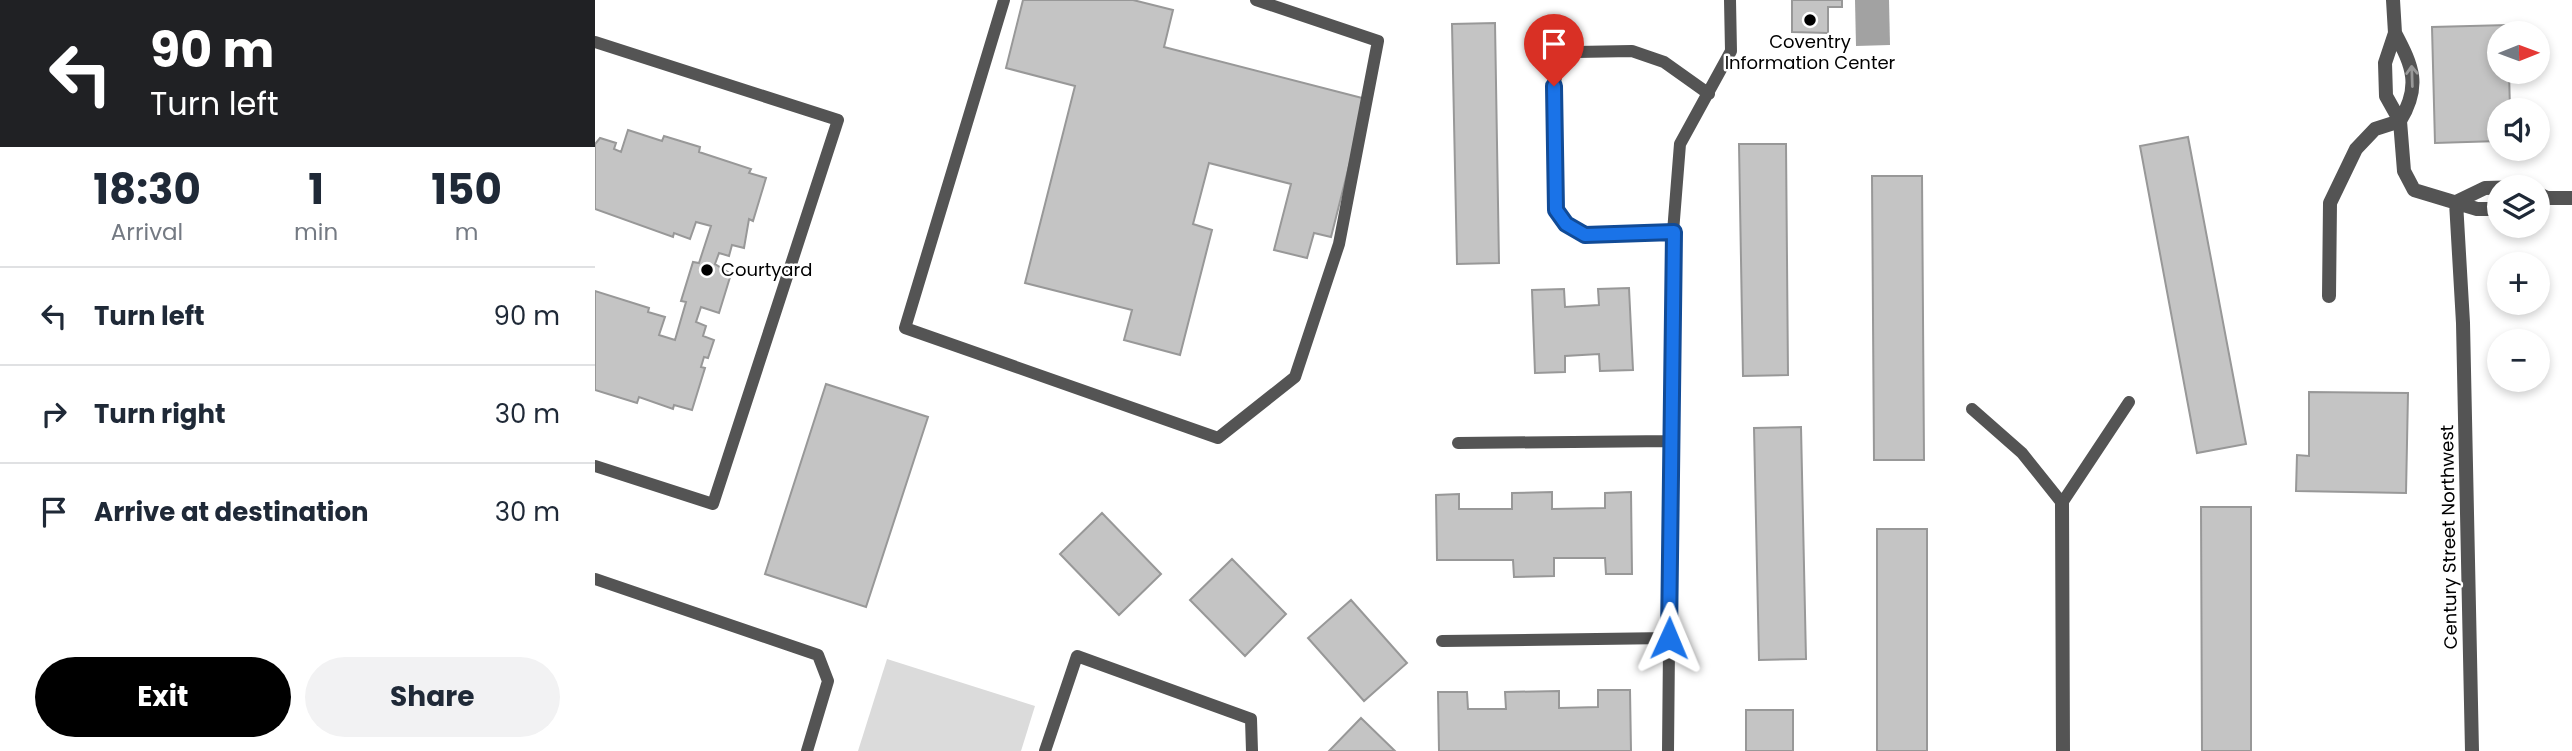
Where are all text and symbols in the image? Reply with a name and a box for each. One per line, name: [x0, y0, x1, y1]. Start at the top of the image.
marker: Coventry Information Center: [1802, 12, 1818, 28]
pin: [1524, 14, 1584, 86]
text: 90 m: [150, 16, 274, 84]
north arrow: [2487, 21, 2550, 84]
map controls: [2487, 21, 2550, 392]
icon: arrive: [1535, 25, 1573, 63]
icon: left: [35, 28, 126, 119]
place label: Coventry Information Center: [1725, 29, 1896, 75]
one-way arrow: [2405, 65, 2418, 88]
text: Turn left: [150, 81, 279, 126]
button: sound: [2487, 98, 2550, 161]
text: 18:30: [93, 160, 201, 219]
text: 1: [308, 160, 324, 219]
text: 150: [431, 160, 502, 219]
button: layers: [2487, 175, 2550, 238]
text: Arrival: [111, 216, 183, 248]
text: min: [294, 216, 338, 248]
text: m: [455, 216, 478, 248]
button: +: [2487, 252, 2550, 315]
place label: Courtyard: [721, 257, 812, 282]
marker: Courtyard: [699, 262, 715, 278]
icon: left: [35, 297, 73, 335]
text: Turn left: [94, 298, 205, 334]
text: 90 m: [494, 298, 560, 334]
button: −: [2487, 329, 2550, 392]
icon: right: [35, 395, 73, 433]
text: Turn right: [94, 396, 226, 432]
text: 30 m: [495, 396, 560, 432]
street label: Century Street Northwest: [2434, 424, 2463, 650]
icon: arrive: [35, 493, 73, 531]
text: Arrive at destination: [94, 494, 369, 530]
text: 30 m: [495, 494, 560, 530]
position arrow: [1632, 601, 1706, 675]
button: Exit: [35, 657, 291, 737]
button: Share: [305, 657, 560, 737]

